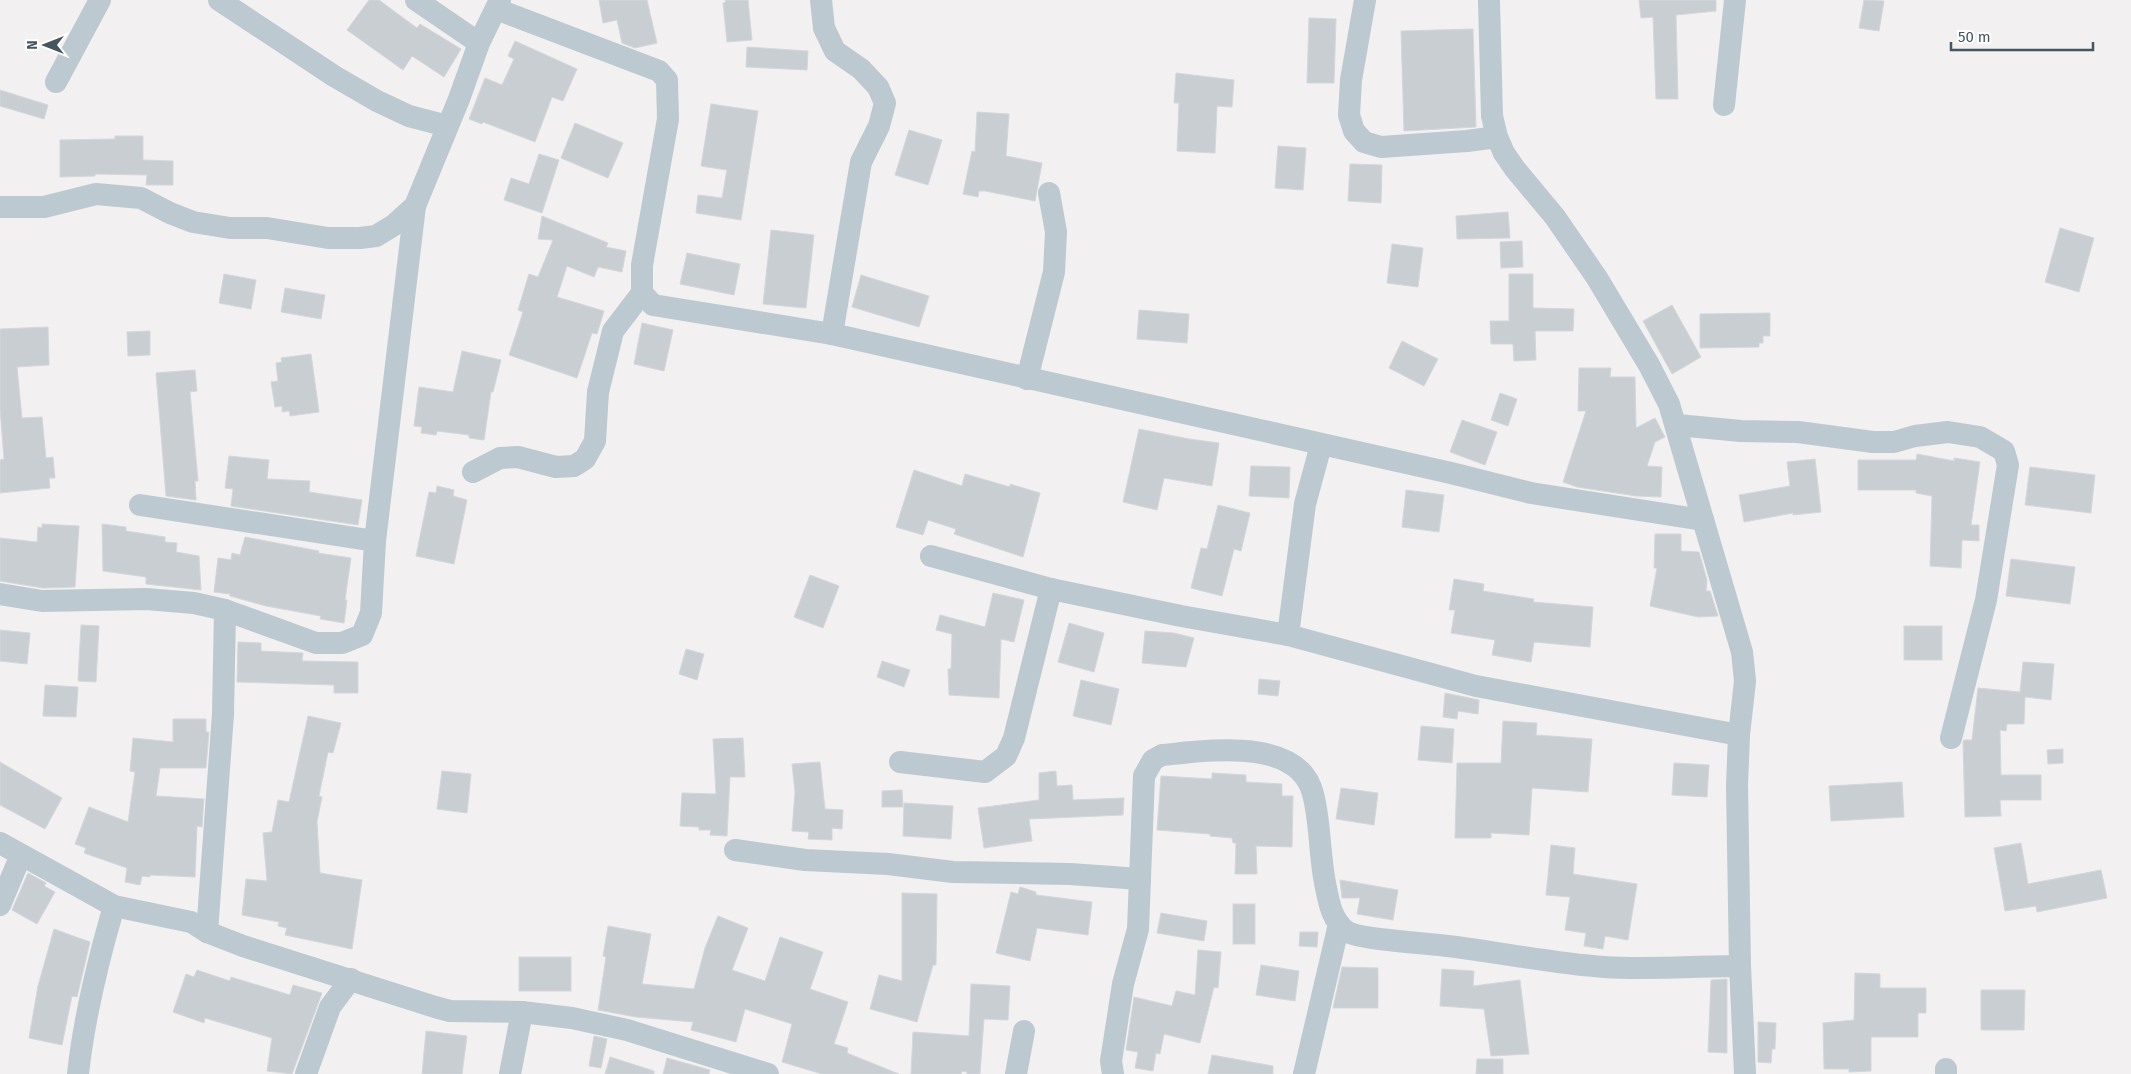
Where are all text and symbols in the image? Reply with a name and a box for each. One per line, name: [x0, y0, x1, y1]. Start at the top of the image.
north arrow: [20, 20, 70, 70]
scale bar: [1951, 20, 2094, 52]
text: 50 m: [1958, 28, 1991, 46]
text: N: [24, 40, 41, 50]

